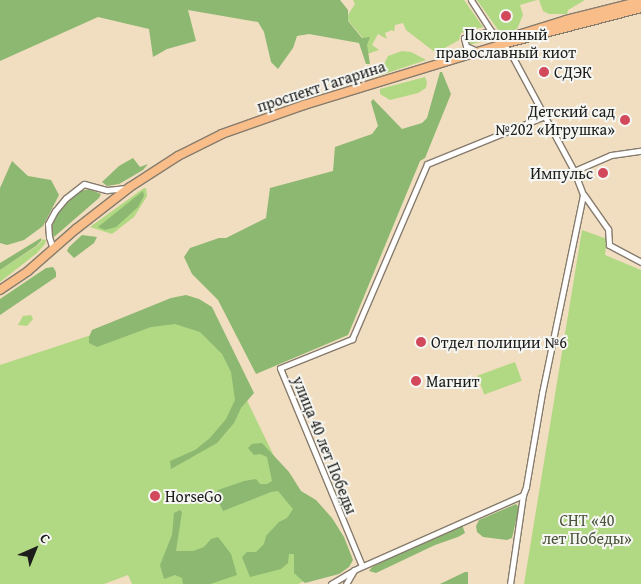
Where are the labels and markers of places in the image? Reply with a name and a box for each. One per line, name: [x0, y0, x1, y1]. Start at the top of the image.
marker: Поклонный православный киот: [500, 10, 512, 22]
place label: Поклонный православный киот: [436, 24, 576, 62]
place label: СДЭК: [554, 62, 592, 82]
marker: СДЭК: [538, 66, 550, 78]
place label: Детский сад №202 «Игрушка»: [495, 101, 615, 139]
marker: Детский сад №202 «Игрушка»: [619, 114, 631, 126]
place label: Импульс: [530, 163, 593, 183]
marker: Импульс: [597, 167, 609, 179]
place label: Отдел полиции №6: [431, 332, 567, 352]
marker: Отдел полиции №6: [415, 336, 427, 348]
place label: Магнит: [426, 371, 479, 391]
marker: Магнит: [410, 375, 422, 387]
place label: HorseGo: [165, 486, 222, 506]
marker: HorseGo: [149, 490, 161, 502]

